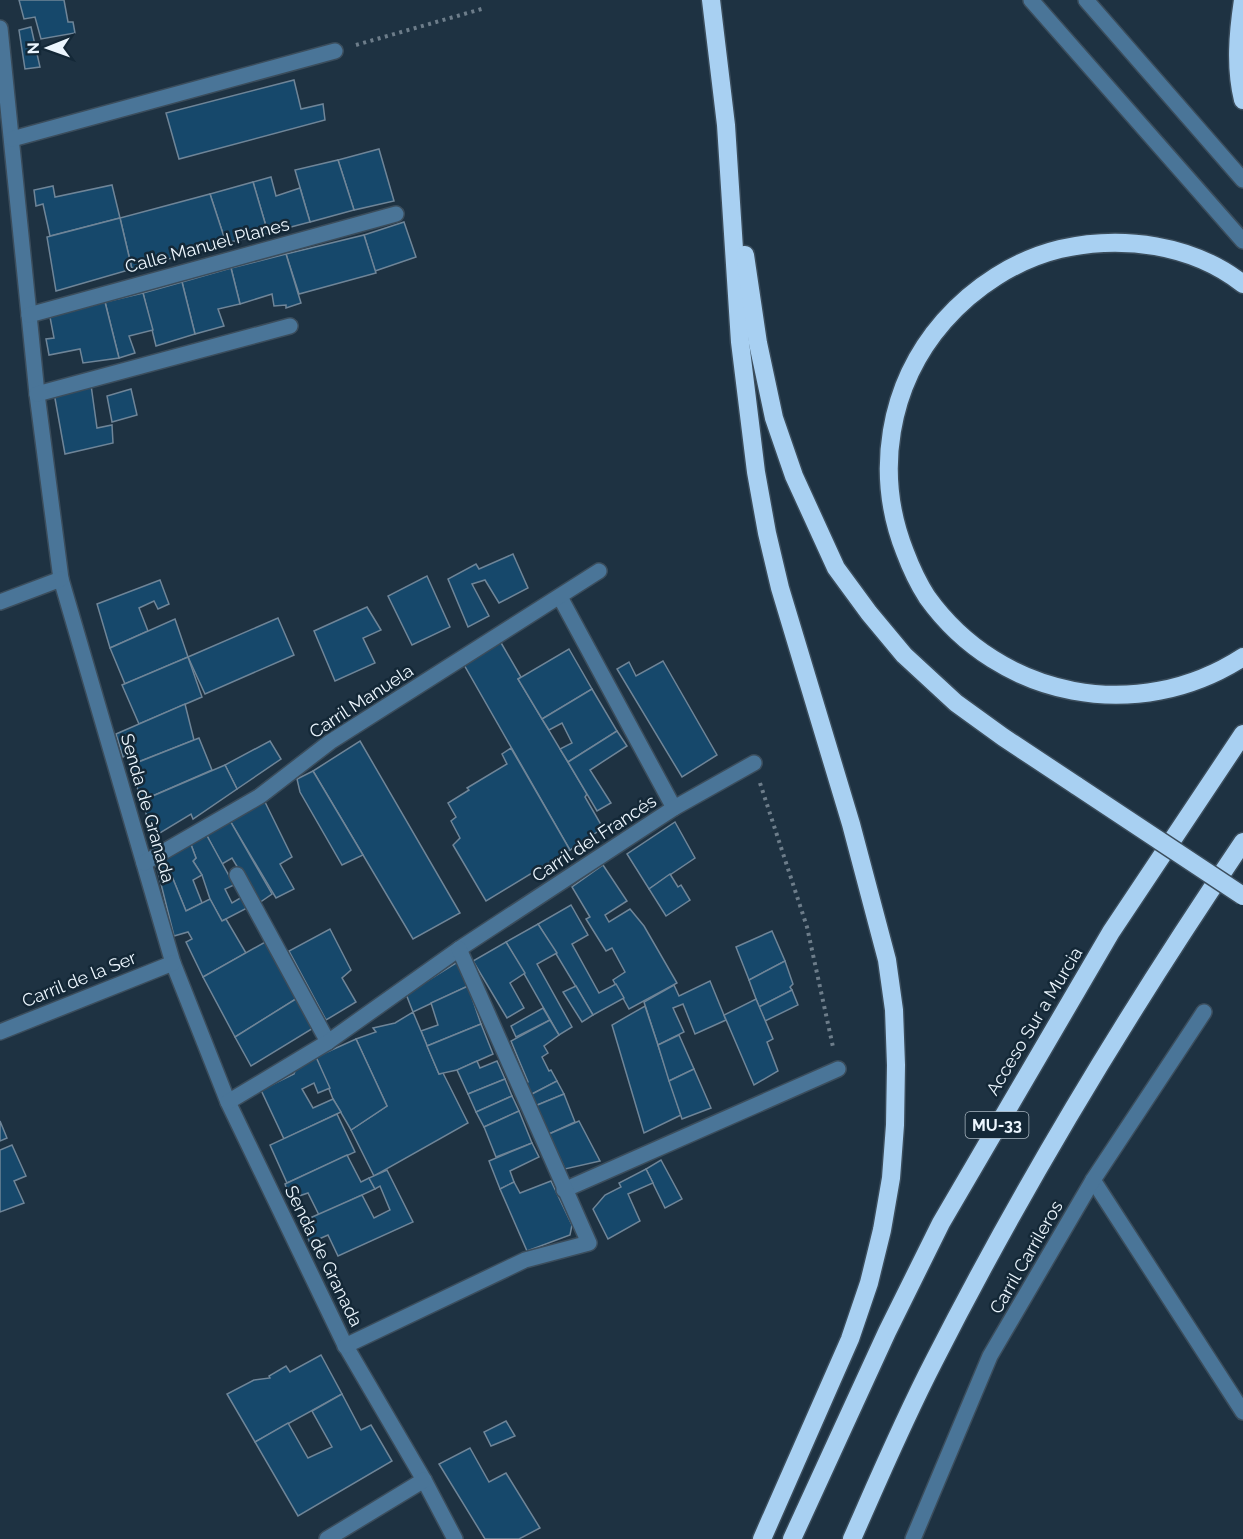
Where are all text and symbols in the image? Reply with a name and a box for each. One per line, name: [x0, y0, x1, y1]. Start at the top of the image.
north arrow: [18, 18, 78, 78]
text: N: [24, 42, 43, 55]
street label: Calle Manuel Planes: [123, 213, 292, 277]
street label: Carril Manuela: [305, 660, 417, 742]
street label: Senda de Granada: [117, 731, 179, 885]
street label: Carril del Francés: [528, 790, 660, 886]
street label: Acceso Sur a Murcia: [982, 943, 1086, 1099]
street label: Carril de la Ser: [19, 946, 140, 1011]
road number: MU-33: [966, 1112, 1028, 1138]
street label: Senda de Granada: [281, 1182, 367, 1330]
street label: Carril Carrileros: [985, 1196, 1067, 1317]

